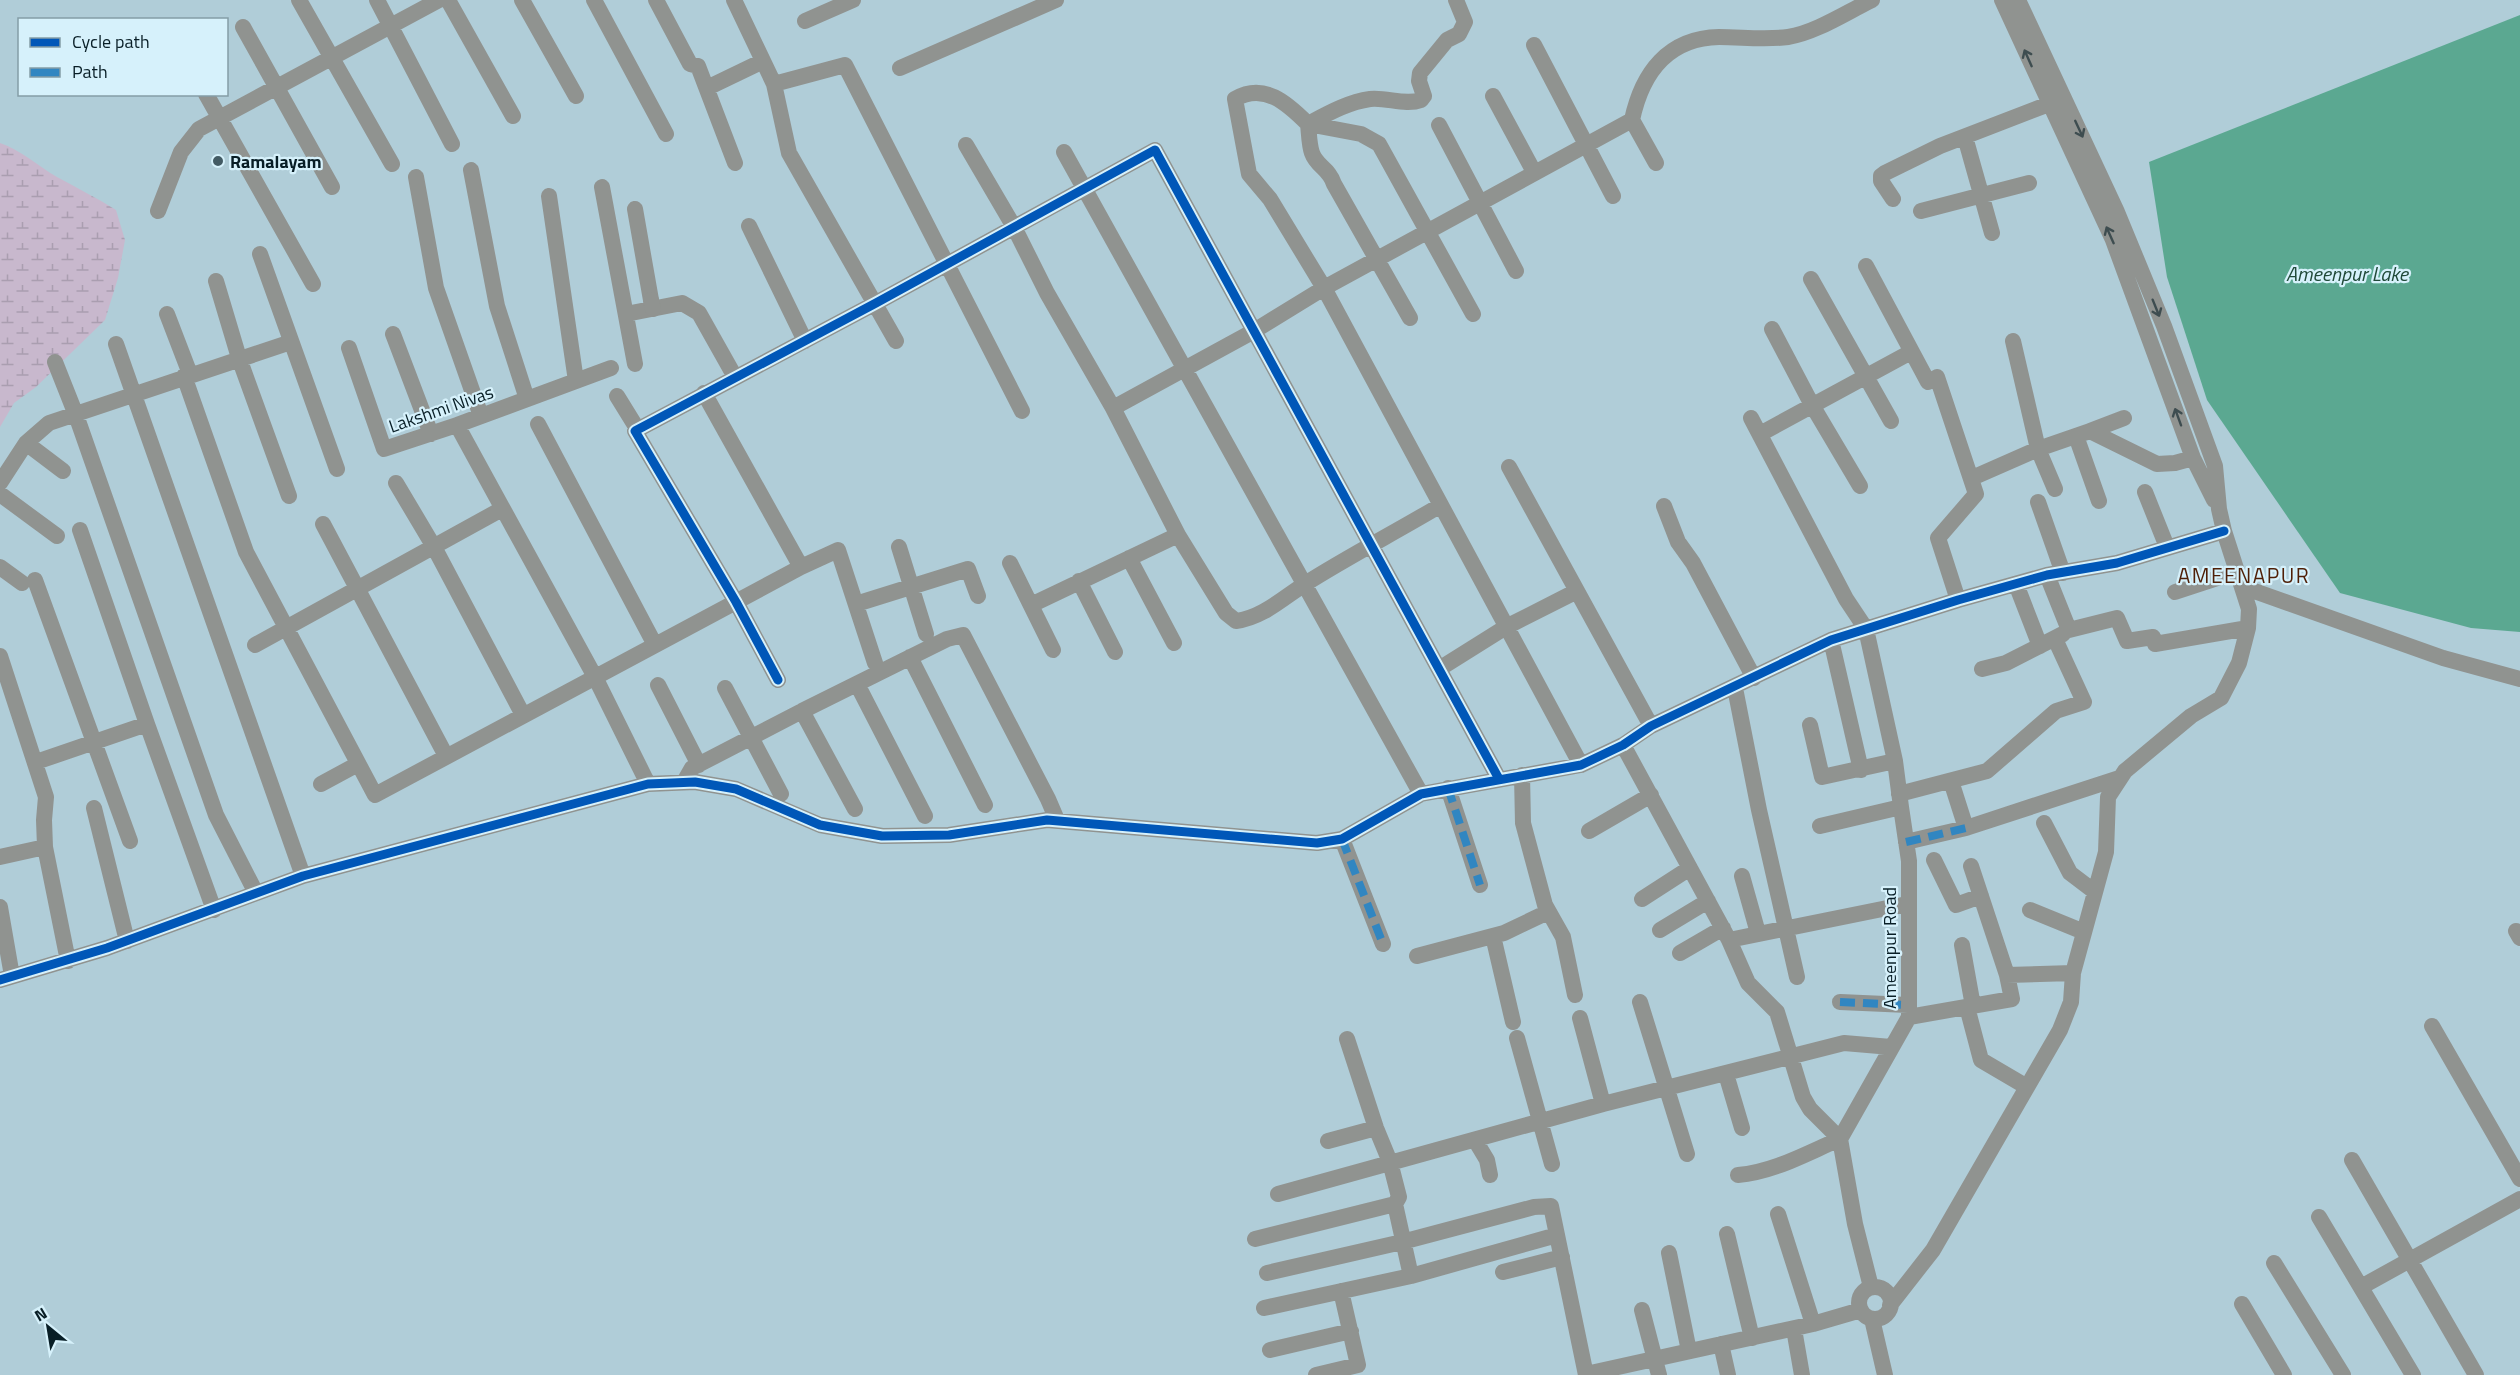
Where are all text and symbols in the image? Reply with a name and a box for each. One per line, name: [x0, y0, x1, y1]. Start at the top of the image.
legend: [18, 18, 228, 96]
text: Cycle path: [72, 28, 150, 55]
one-way arrow: [2022, 49, 2034, 67]
text: Path: [72, 58, 108, 85]
one-way arrow: [2073, 119, 2085, 137]
place label: Ramalayam: [230, 148, 322, 175]
marker: Ramalayam: [211, 154, 225, 168]
one-way arrow: [2104, 226, 2115, 244]
water label: Ameenpur Lake: [2286, 258, 2410, 289]
one-way arrow: [2151, 298, 2162, 316]
street label: Lakshmi Nivas: [385, 378, 497, 440]
one-way arrow: [2172, 409, 2183, 427]
district label: AMEENAPUR: [2178, 559, 2310, 591]
street label: Ameenpur Road: [1876, 887, 1903, 1009]
north arrow: [18, 1297, 78, 1357]
text: N: [30, 1301, 51, 1327]

